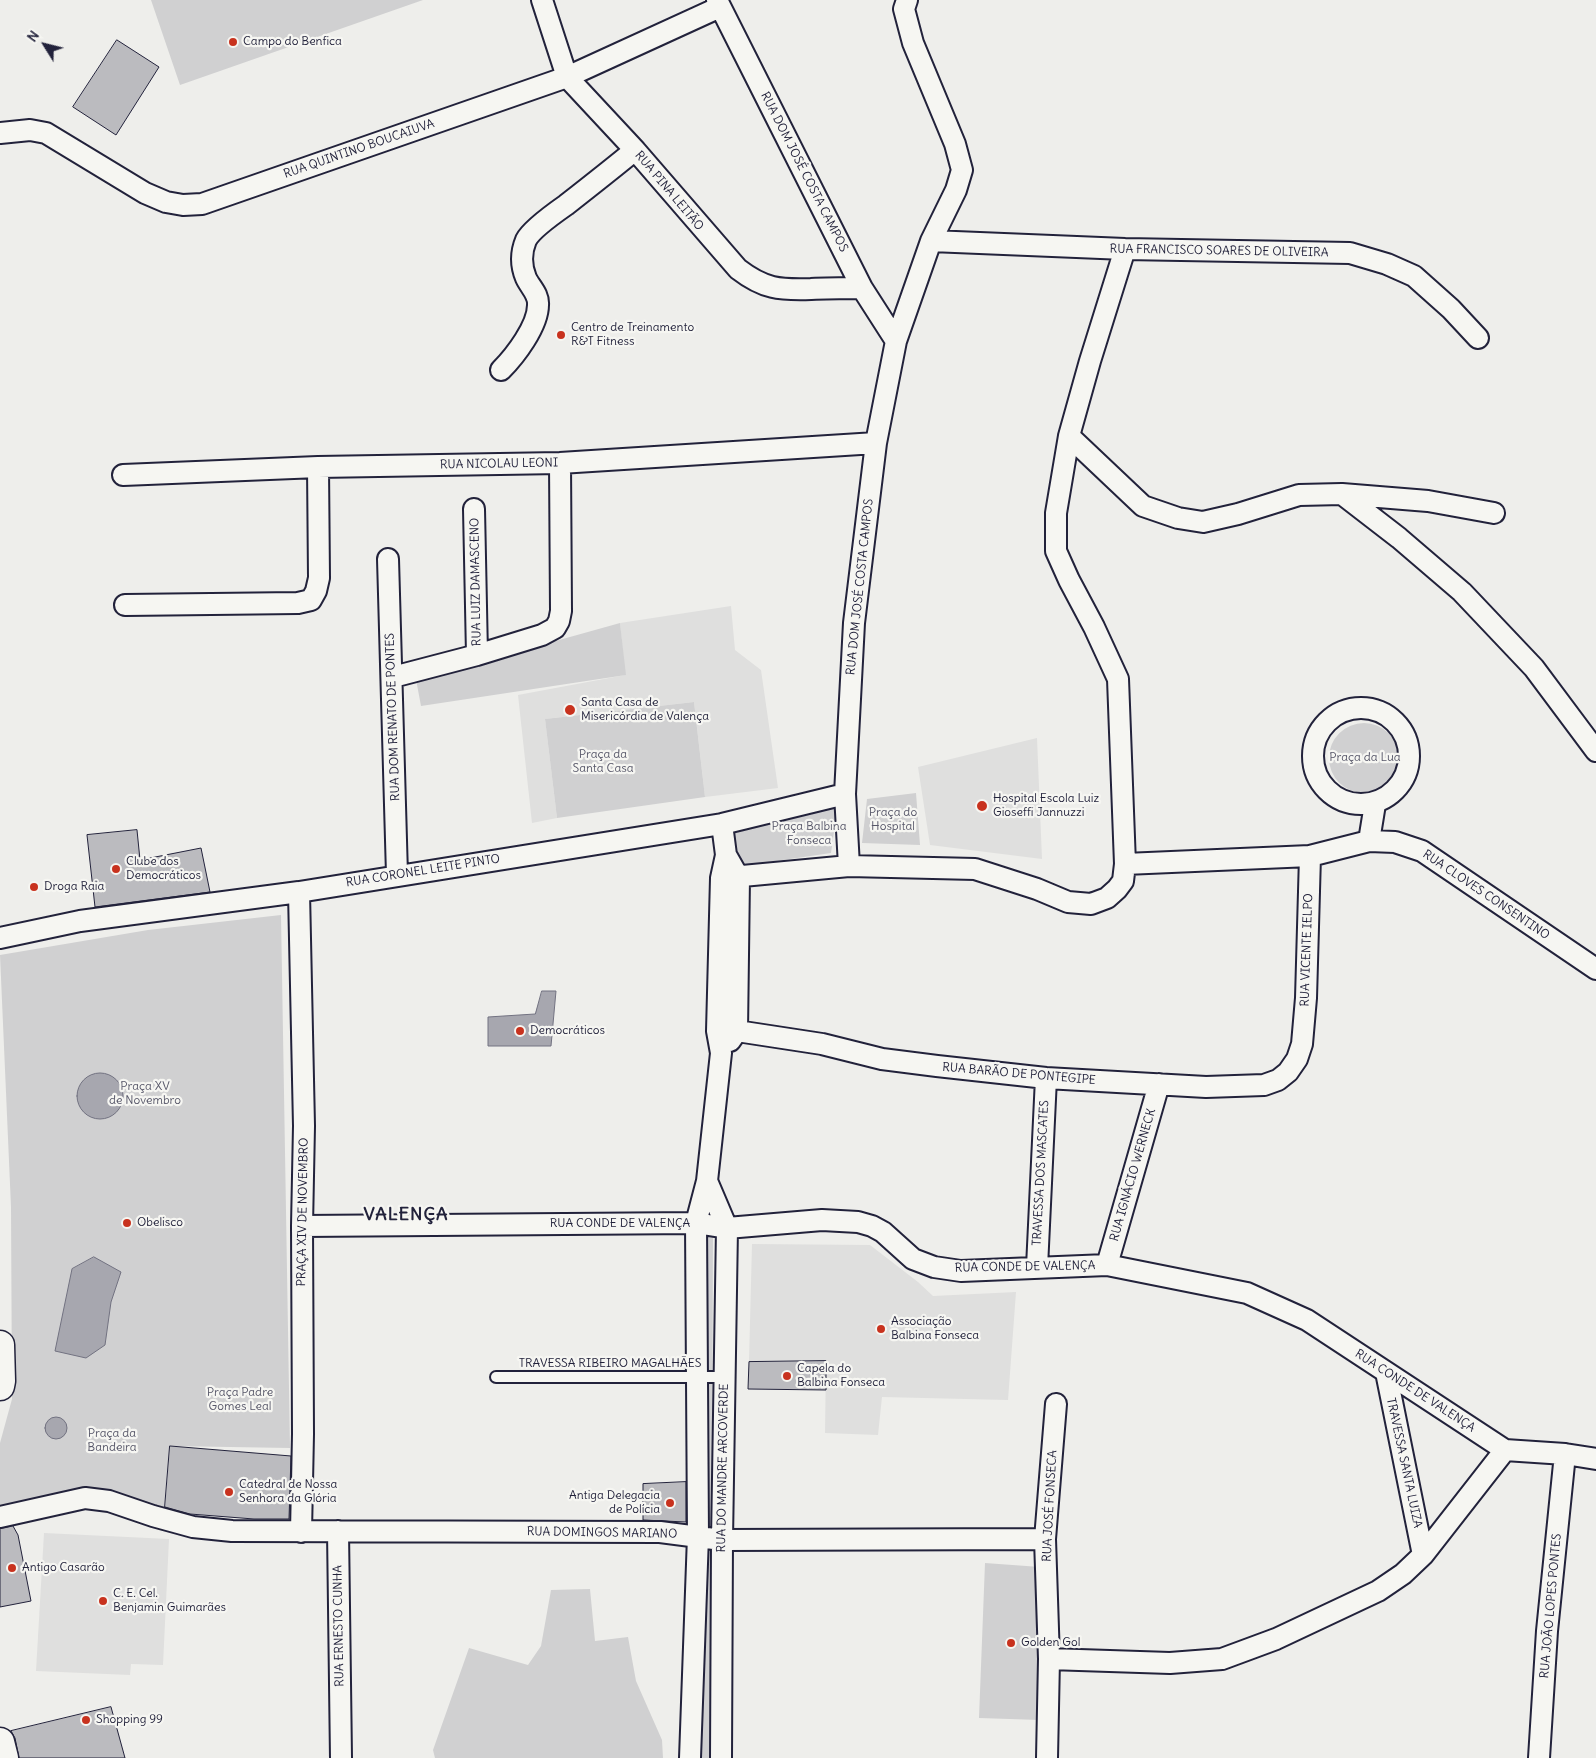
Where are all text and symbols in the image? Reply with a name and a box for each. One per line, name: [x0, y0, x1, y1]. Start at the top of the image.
north arrow: [20, 20, 70, 70]
text: N: [23, 27, 43, 45]
place label: Campo do Benfica: [243, 35, 342, 49]
marker: Campo do Benfica: [227, 36, 239, 48]
street label: RUA DOM JOSÉ COSTA CAMPOS: [757, 90, 851, 254]
street label: RUA QUINTINO BOUCAIUVA: [282, 116, 436, 182]
street label: RUA PINA LEITÃO: [632, 148, 706, 234]
street label: RUA FRANCISCO SOARES DE OLIVEIRA: [1109, 242, 1329, 260]
place label: Centro de Treinamento R&T Fitness: [571, 321, 694, 349]
marker: Centro de Treinamento R&T Fitness: [555, 329, 567, 341]
street label: RUA NICOLAU LEONI: [440, 456, 558, 472]
street label: RUA DOM JOSÉ COSTA CAMPOS: [844, 498, 876, 676]
street label: RUA LUIZ DAMASCENO: [468, 518, 484, 646]
street label: RUA DOM RENATO DE PONTES: [383, 633, 403, 801]
place label: Santa Casa de Misericórdia de Valença: [581, 696, 709, 724]
marker: Santa Casa de Misericórdia de Valença: [563, 703, 577, 717]
park label: Praça da Santa Casa: [572, 748, 634, 776]
park label: Praça da Lua: [1329, 751, 1401, 765]
place label: Hospital Escola Luiz Gioseffi Jannuzzi: [993, 792, 1099, 820]
marker: Hospital Escola Luiz Gioseffi Jannuzzi: [975, 799, 989, 813]
park label: Praça do Hospital: [869, 806, 917, 834]
park label: Praça Balbina Fonseca: [772, 820, 846, 848]
street label: RUA CLOVES CONSENTINO: [1420, 847, 1552, 943]
street label: RUA CORONEL LEITE PINTO: [345, 852, 501, 890]
place label: Clube dos Democráticos: [126, 855, 201, 883]
marker: Clube dos Democráticos: [110, 863, 122, 875]
place label: Droga Raia: [44, 880, 104, 894]
marker: Droga Raia: [28, 881, 40, 893]
street label: RUA VICENTE IELPO: [1298, 893, 1316, 1007]
place label: Democráticos: [530, 1024, 605, 1038]
marker: Democráticos: [514, 1025, 526, 1037]
street label: RUA BARÃO DE PONTEGIPE: [942, 1060, 1096, 1088]
park label: Praça XV de Novembro: [109, 1080, 181, 1108]
street label: TRAVESSA DOS MASCATES: [1030, 1100, 1052, 1246]
street label: RUA IGNÁCIO WERNECK: [1107, 1107, 1159, 1243]
street label: PRAÇA XIV DE NOVEMBRO: [295, 1137, 311, 1287]
district label: VALENÇA: [363, 1204, 449, 1226]
place label: Obelisco: [137, 1216, 183, 1230]
marker: Obelisco: [121, 1217, 133, 1229]
street label: RUA CONDE DE VALENÇA: [550, 1217, 690, 1231]
street label: RUA CONDE DE VALENÇA: [955, 1259, 1095, 1275]
place label: Associação Balbina Fonseca: [891, 1315, 979, 1343]
marker: Associação Balbina Fonseca: [875, 1323, 887, 1335]
street label: RUA CONDE DE VALENÇA: [1352, 1347, 1478, 1435]
street label: TRAVESSA RIBEIRO MAGALHÃES: [519, 1357, 701, 1371]
place label: Capela do Balbina Fonseca: [797, 1362, 885, 1390]
marker: Capela do Balbina Fonseca: [781, 1370, 793, 1382]
street label: RUA DO MANDRE ARCOVERDE: [714, 1384, 732, 1552]
park label: Praça Padre Gomes Leal: [207, 1386, 273, 1414]
street label: TRAVESSA SANTA LUIZA: [1383, 1397, 1425, 1529]
park label: Praça da Bandeira: [87, 1427, 137, 1455]
street label: RUA JOSÉ FONSECA: [1040, 1450, 1060, 1562]
place label: Catedral de Nossa Senhora da Glória: [239, 1478, 337, 1506]
marker: Catedral de Nossa Senhora da Glória: [223, 1486, 235, 1498]
place label: Antiga Delegacia de Polícia: [569, 1489, 660, 1517]
marker: Antiga Delegacia de Polícia: [664, 1497, 676, 1509]
street label: RUA DOMINGOS MARIANO: [527, 1524, 677, 1542]
street label: RUA JOÃO LOPES PONTES: [1537, 1533, 1565, 1679]
place label: Antigo Casarão: [22, 1561, 105, 1575]
marker: Antigo Casarão: [6, 1562, 18, 1574]
street label: RUA ERNESTO CUNHA: [331, 1565, 347, 1687]
place label: C. E. Cel. Benjamin Guimarães: [113, 1587, 226, 1615]
marker: C. E. Cel. Benjamin Guimarães: [97, 1595, 109, 1607]
place label: Golden Gol: [1021, 1636, 1080, 1650]
marker: Golden Gol: [1005, 1637, 1017, 1649]
place label: Shopping 99: [96, 1713, 163, 1727]
marker: Shopping 99: [80, 1714, 92, 1726]

